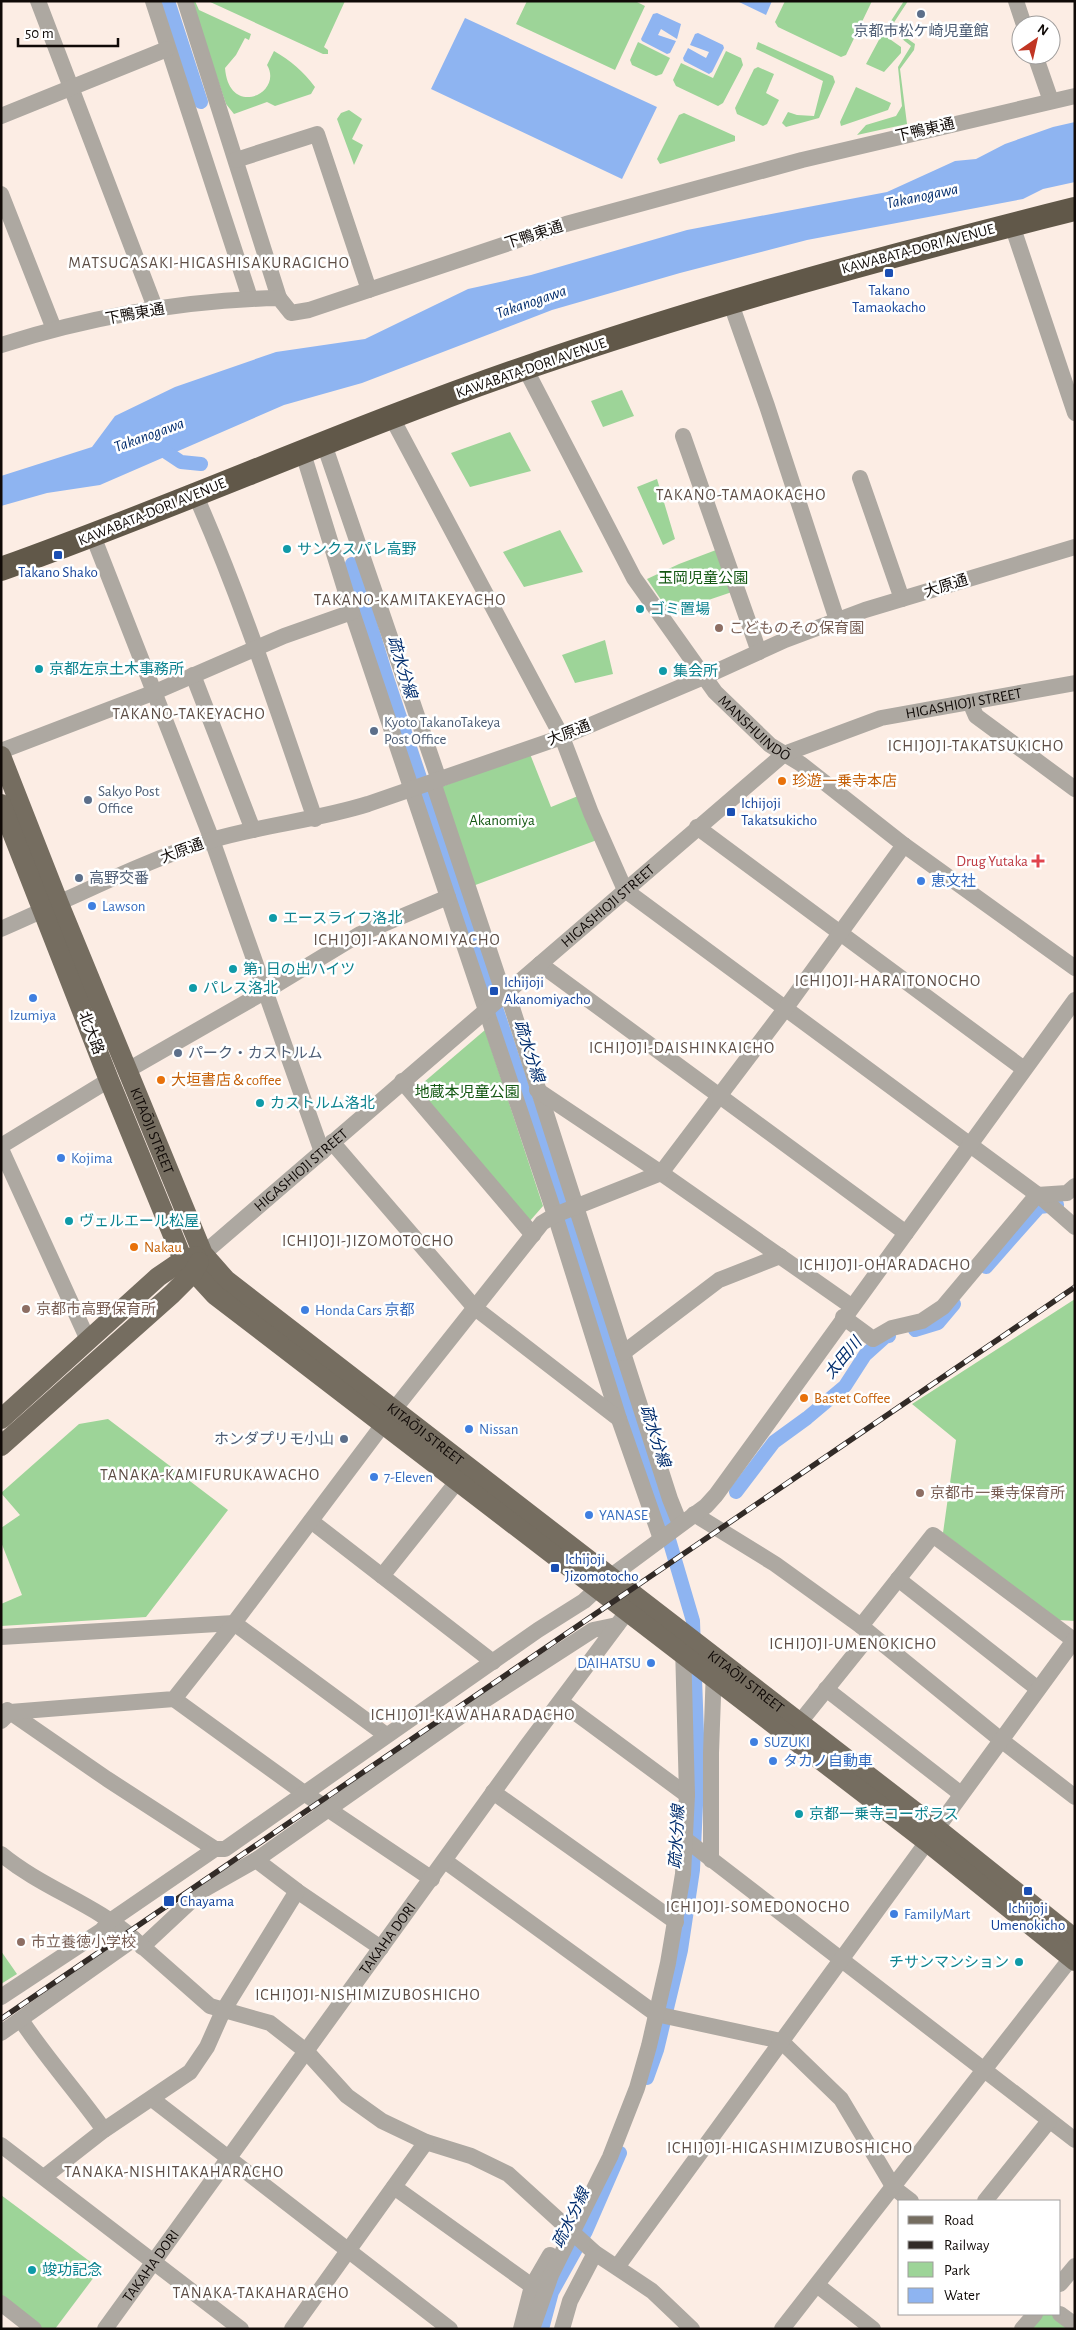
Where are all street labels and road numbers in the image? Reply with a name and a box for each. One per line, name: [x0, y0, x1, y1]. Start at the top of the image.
street label: 下鴨東通: [894, 115, 956, 144]
street label: 下鴨東通: [503, 218, 565, 251]
street label: KAWABATA-DORI AVENUE: [840, 221, 996, 277]
street label: 下鴨東通: [104, 300, 166, 327]
street label: KAWABATA-DORI AVENUE: [454, 335, 608, 401]
street label: KAWABATA-DORI AVENUE: [76, 476, 228, 548]
street label: 大原通: [922, 571, 970, 600]
street label: HIGASHIOJI STREET: [904, 685, 1024, 721]
street label: MANSHUINDŌ: [716, 692, 794, 763]
street label: 大原通: [545, 717, 593, 748]
street label: 大原通: [158, 835, 206, 866]
street label: HIGASHIOJI STREET: [558, 861, 658, 950]
street label: 北大路: [76, 1009, 108, 1057]
street label: KITAŌJI STREET: [128, 1085, 177, 1177]
street label: HIGASHIOJI STREET: [251, 1125, 351, 1214]
street label: KITAŌJI STREET: [384, 1400, 467, 1468]
street label: KITAŌJI STREET: [705, 1647, 788, 1716]
street label: TAKAHA DORI: [356, 1900, 419, 1977]
street label: TAKAHA DORI: [120, 2227, 182, 2305]

